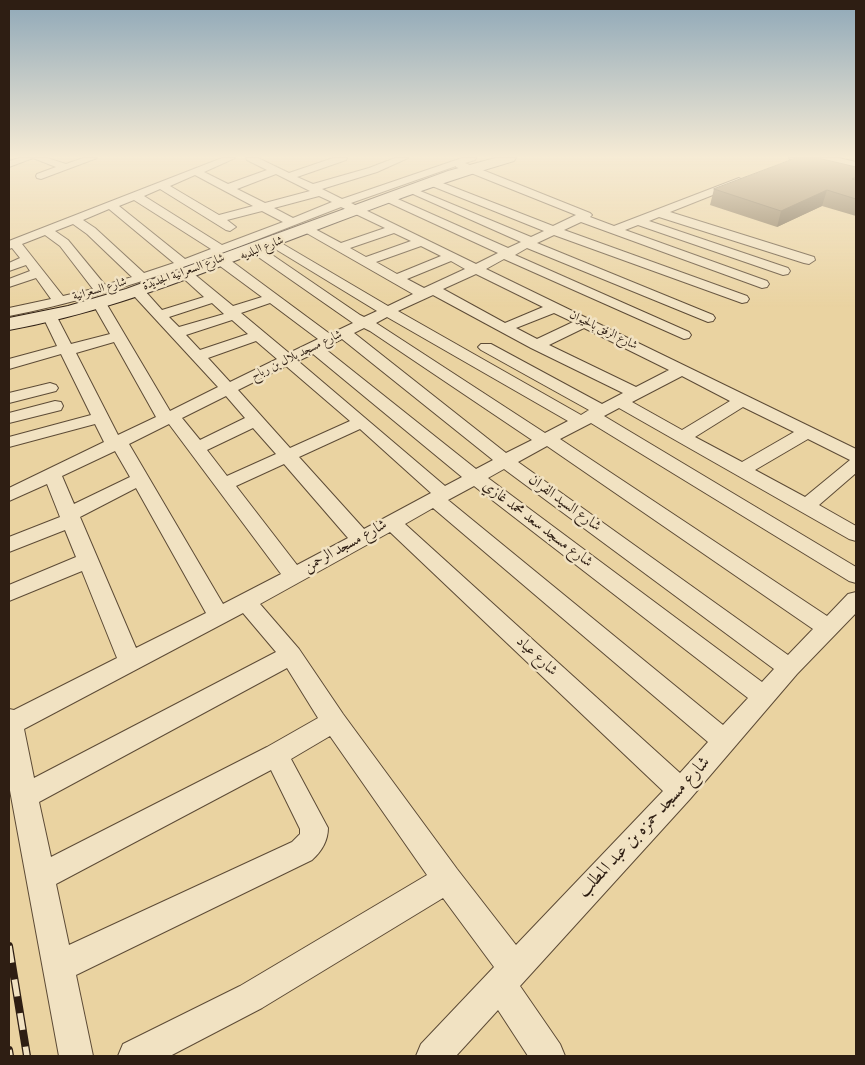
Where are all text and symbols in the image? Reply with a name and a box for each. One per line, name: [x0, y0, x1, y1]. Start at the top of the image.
street label: شارع البلديه: [238, 234, 286, 264]
street label: شارع السعرانية الجديدة: [141, 251, 227, 295]
street label: شارع السعرانية: [71, 275, 129, 305]
street label: شارع الرفق بالحيوان: [566, 308, 640, 354]
street label: شارع مسجد بلال بن رباح: [249, 328, 345, 384]
street label: شارع السيد الفران: [524, 472, 604, 536]
street label: شارع مسجد سعد محمد غازي: [478, 478, 596, 572]
street label: شارع مسجد الرحمن: [301, 517, 391, 577]
street label: شارع عياد: [512, 633, 560, 681]
street label: شارع مسجد حمزه بن عبد المطلب: [574, 753, 716, 903]

